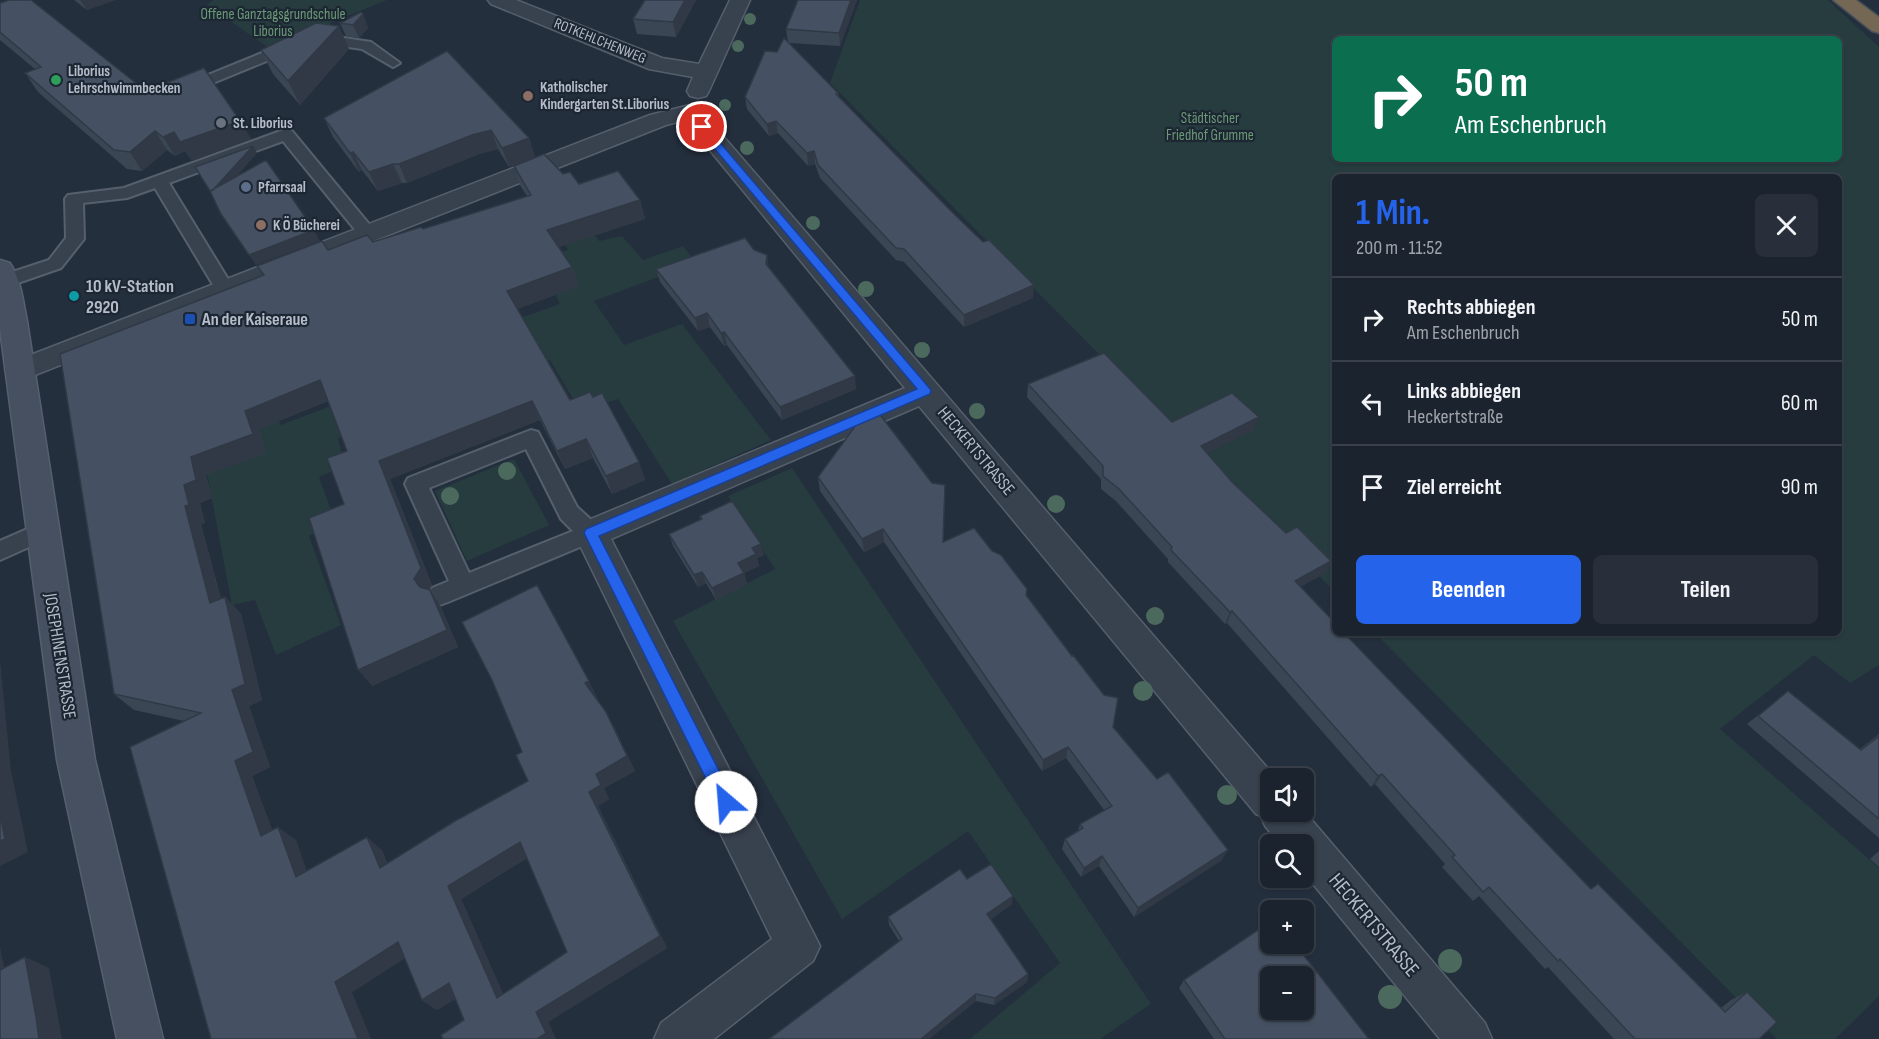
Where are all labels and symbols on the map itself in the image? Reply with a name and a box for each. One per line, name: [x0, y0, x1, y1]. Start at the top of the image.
park label: Offene Ganztagsgrundschule Liborius: [200, 5, 346, 41]
street label: ROTKEHLCHENWEG: [551, 14, 649, 68]
place label: Liborius Lehrschwimmbecken: [68, 62, 181, 98]
marker: Liborius Lehrschwimmbecken: [49, 73, 63, 87]
place label: Katholischer Kindergarten St.Liborius: [540, 78, 669, 114]
marker: Katholischer Kindergarten St.Liborius: [521, 89, 535, 103]
pin: [676, 101, 727, 152]
park label: Städtischer Friedhof Grumme: [1166, 109, 1254, 145]
place label: St. Liborius: [233, 114, 293, 133]
marker: St. Liborius: [214, 116, 228, 130]
place label: Pfarrsaal: [258, 178, 306, 197]
marker: Pfarrsaal: [239, 180, 253, 194]
place label: K Ö Bücherei: [273, 216, 340, 235]
marker: K Ö Bücherei: [254, 218, 268, 232]
place label: 10 kV-Station 2920: [86, 276, 174, 318]
marker: 10 kV-Station 2920: [67, 289, 81, 303]
place label: An der Kaiseraue: [201, 309, 308, 330]
marker: An der Kaiseraue: [183, 312, 197, 326]
street label: HECKERTSTRASSE: [933, 402, 1019, 500]
street label: JOSEPHINENSTRASSE: [40, 591, 80, 720]
position arrow: [694, 770, 758, 834]
street label: HECKERTSTRASSE: [1324, 868, 1424, 982]

